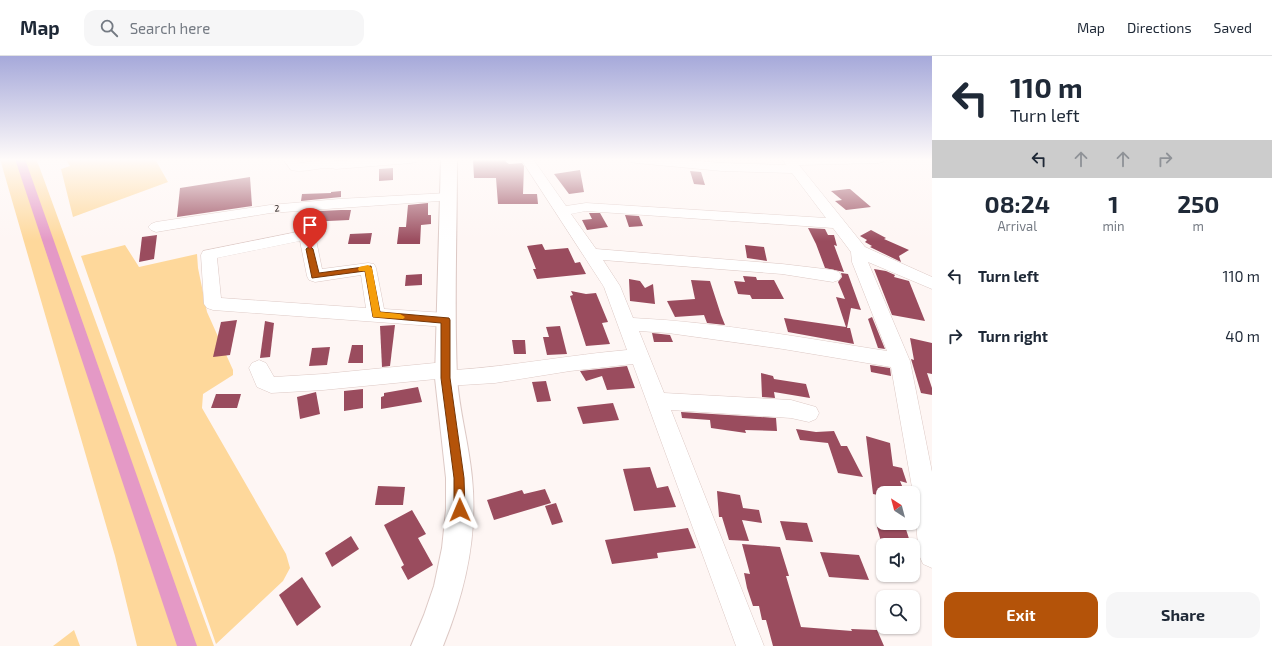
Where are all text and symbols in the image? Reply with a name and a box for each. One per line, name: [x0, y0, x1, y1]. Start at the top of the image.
search box: [84, 10, 364, 46]
text: Map: [20, 16, 60, 39]
icon: search: [98, 17, 120, 39]
text: Search here: [130, 19, 210, 37]
text: Map: [1077, 19, 1105, 36]
text: Directions: [1127, 19, 1192, 36]
text: Saved: [1214, 19, 1252, 36]
text: 110 m: [1010, 70, 1083, 104]
icon: left: [944, 72, 996, 124]
text: Turn left: [1010, 104, 1080, 126]
icon: left: [1028, 148, 1050, 170]
icon: ahead: [1070, 148, 1092, 170]
icon: ahead: [1112, 148, 1134, 170]
icon: right: [1154, 148, 1176, 170]
text: 08:24: [984, 189, 1050, 218]
text: 1: [1108, 189, 1119, 218]
text: 250: [1177, 189, 1219, 218]
street label: 2: [274, 202, 280, 214]
pin: [293, 208, 327, 249]
icon: arrive: [299, 214, 321, 236]
text: Arrival: [997, 218, 1037, 234]
text: min: [1102, 218, 1125, 234]
text: m: [1193, 218, 1204, 234]
icon: left: [944, 265, 966, 287]
text: Turn left: [978, 267, 1039, 285]
text: 110 m: [1223, 267, 1260, 285]
icon: right: [944, 325, 966, 347]
text: Turn right: [978, 327, 1048, 345]
text: 40 m: [1225, 327, 1260, 345]
north arrow: [876, 486, 920, 530]
map controls: [876, 486, 920, 634]
position arrow: [439, 489, 481, 531]
button: sound: [876, 538, 920, 582]
button: search: [876, 590, 920, 634]
button: Exit: [944, 592, 1098, 638]
button: Share: [1106, 592, 1260, 638]

